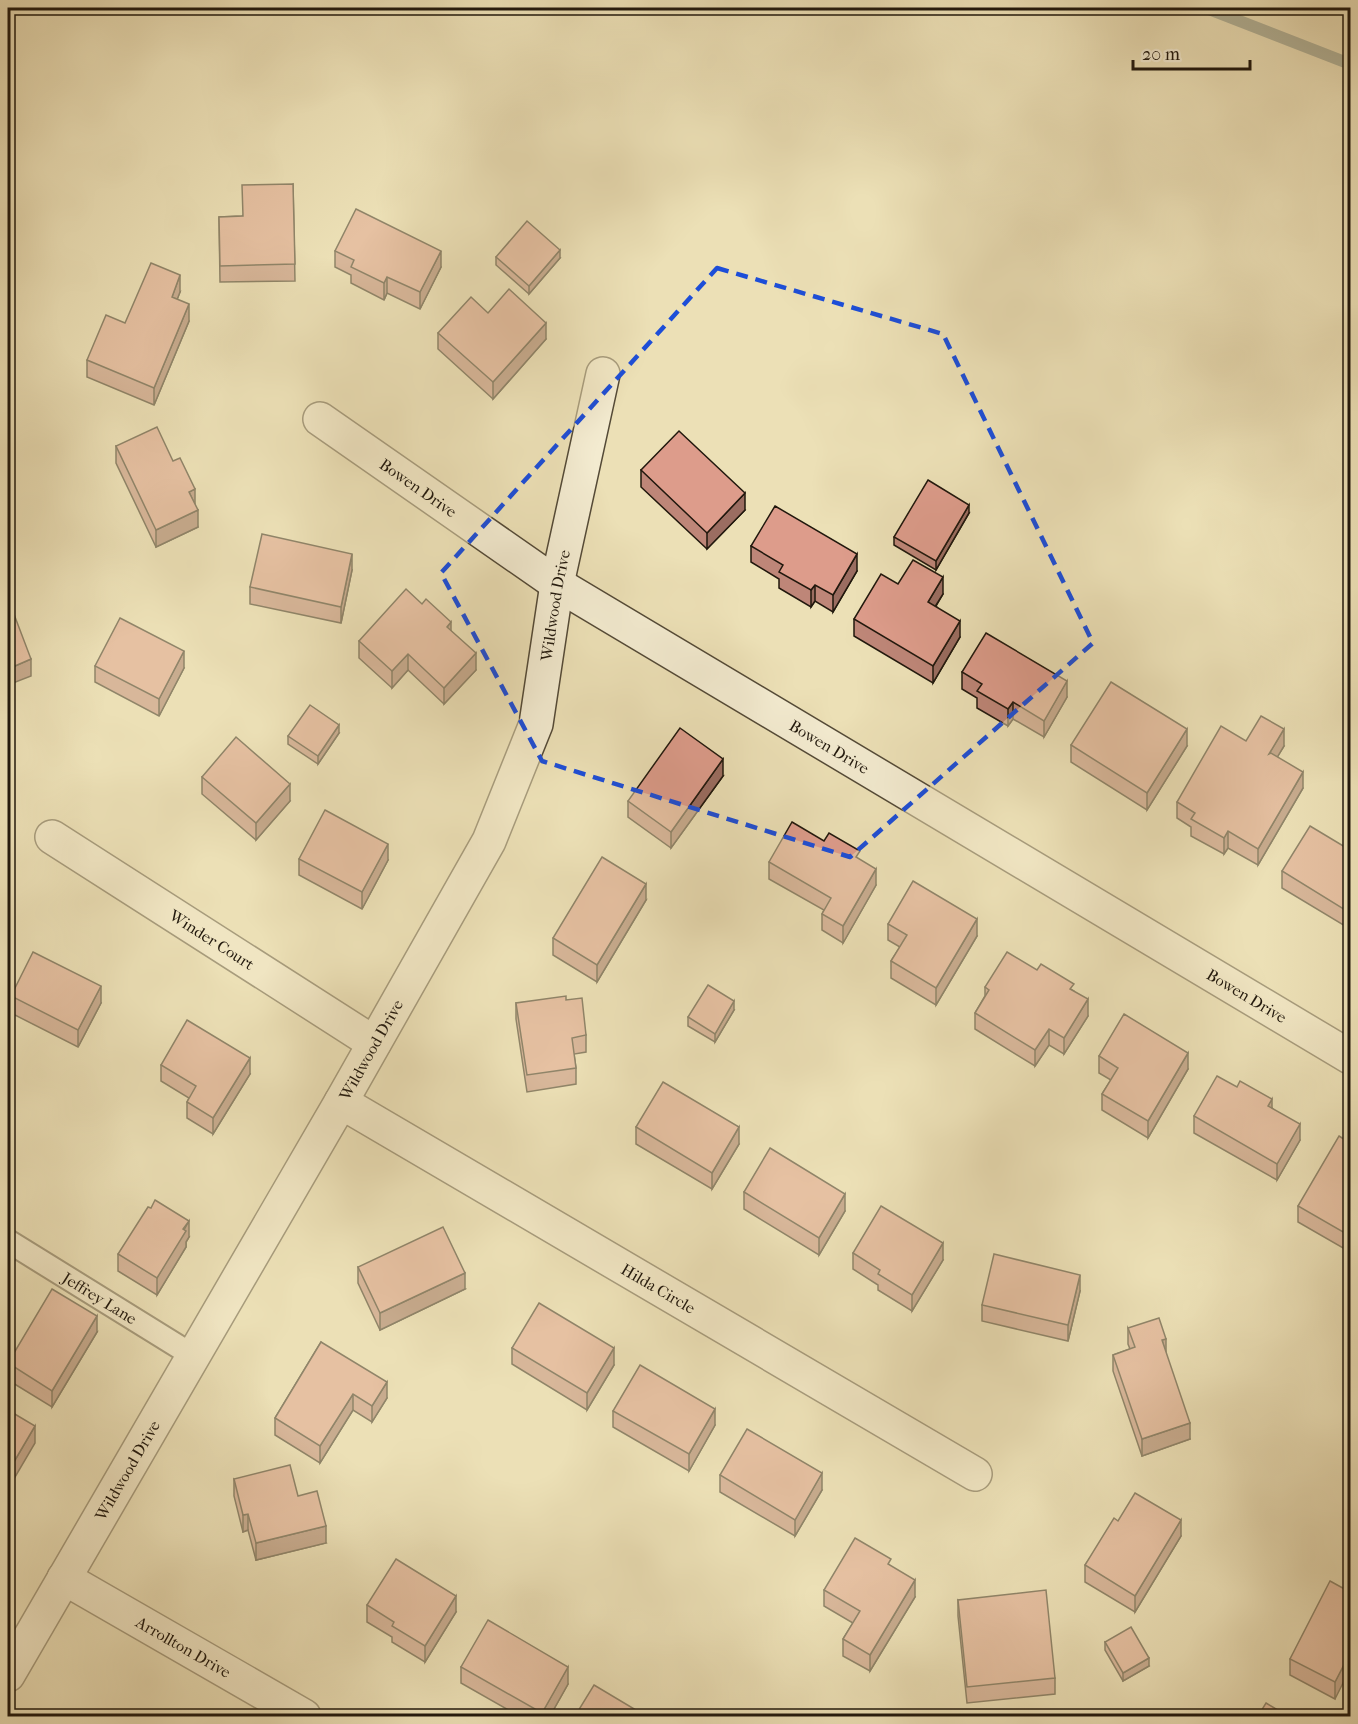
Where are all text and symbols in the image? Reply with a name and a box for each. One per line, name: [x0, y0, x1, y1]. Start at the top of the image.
scale bar: [1133, 33, 1250, 71]
text: 20 m: [1142, 44, 1180, 65]
street label: Bowen Drive: [376, 454, 461, 521]
street label: Wildwood Drive: [536, 548, 574, 663]
street label: Bowen Drive: [786, 715, 873, 778]
street label: Winder Court: [165, 905, 258, 974]
street label: Bowen Drive: [1204, 964, 1290, 1027]
street label: Wildwood Drive: [334, 996, 407, 1104]
street label: Hilda Circle: [618, 1259, 699, 1317]
street label: Jeffrey Lane: [58, 1267, 140, 1328]
street label: Wildwood Drive: [90, 1417, 164, 1524]
street label: Arrollton Drive: [132, 1612, 234, 1682]

